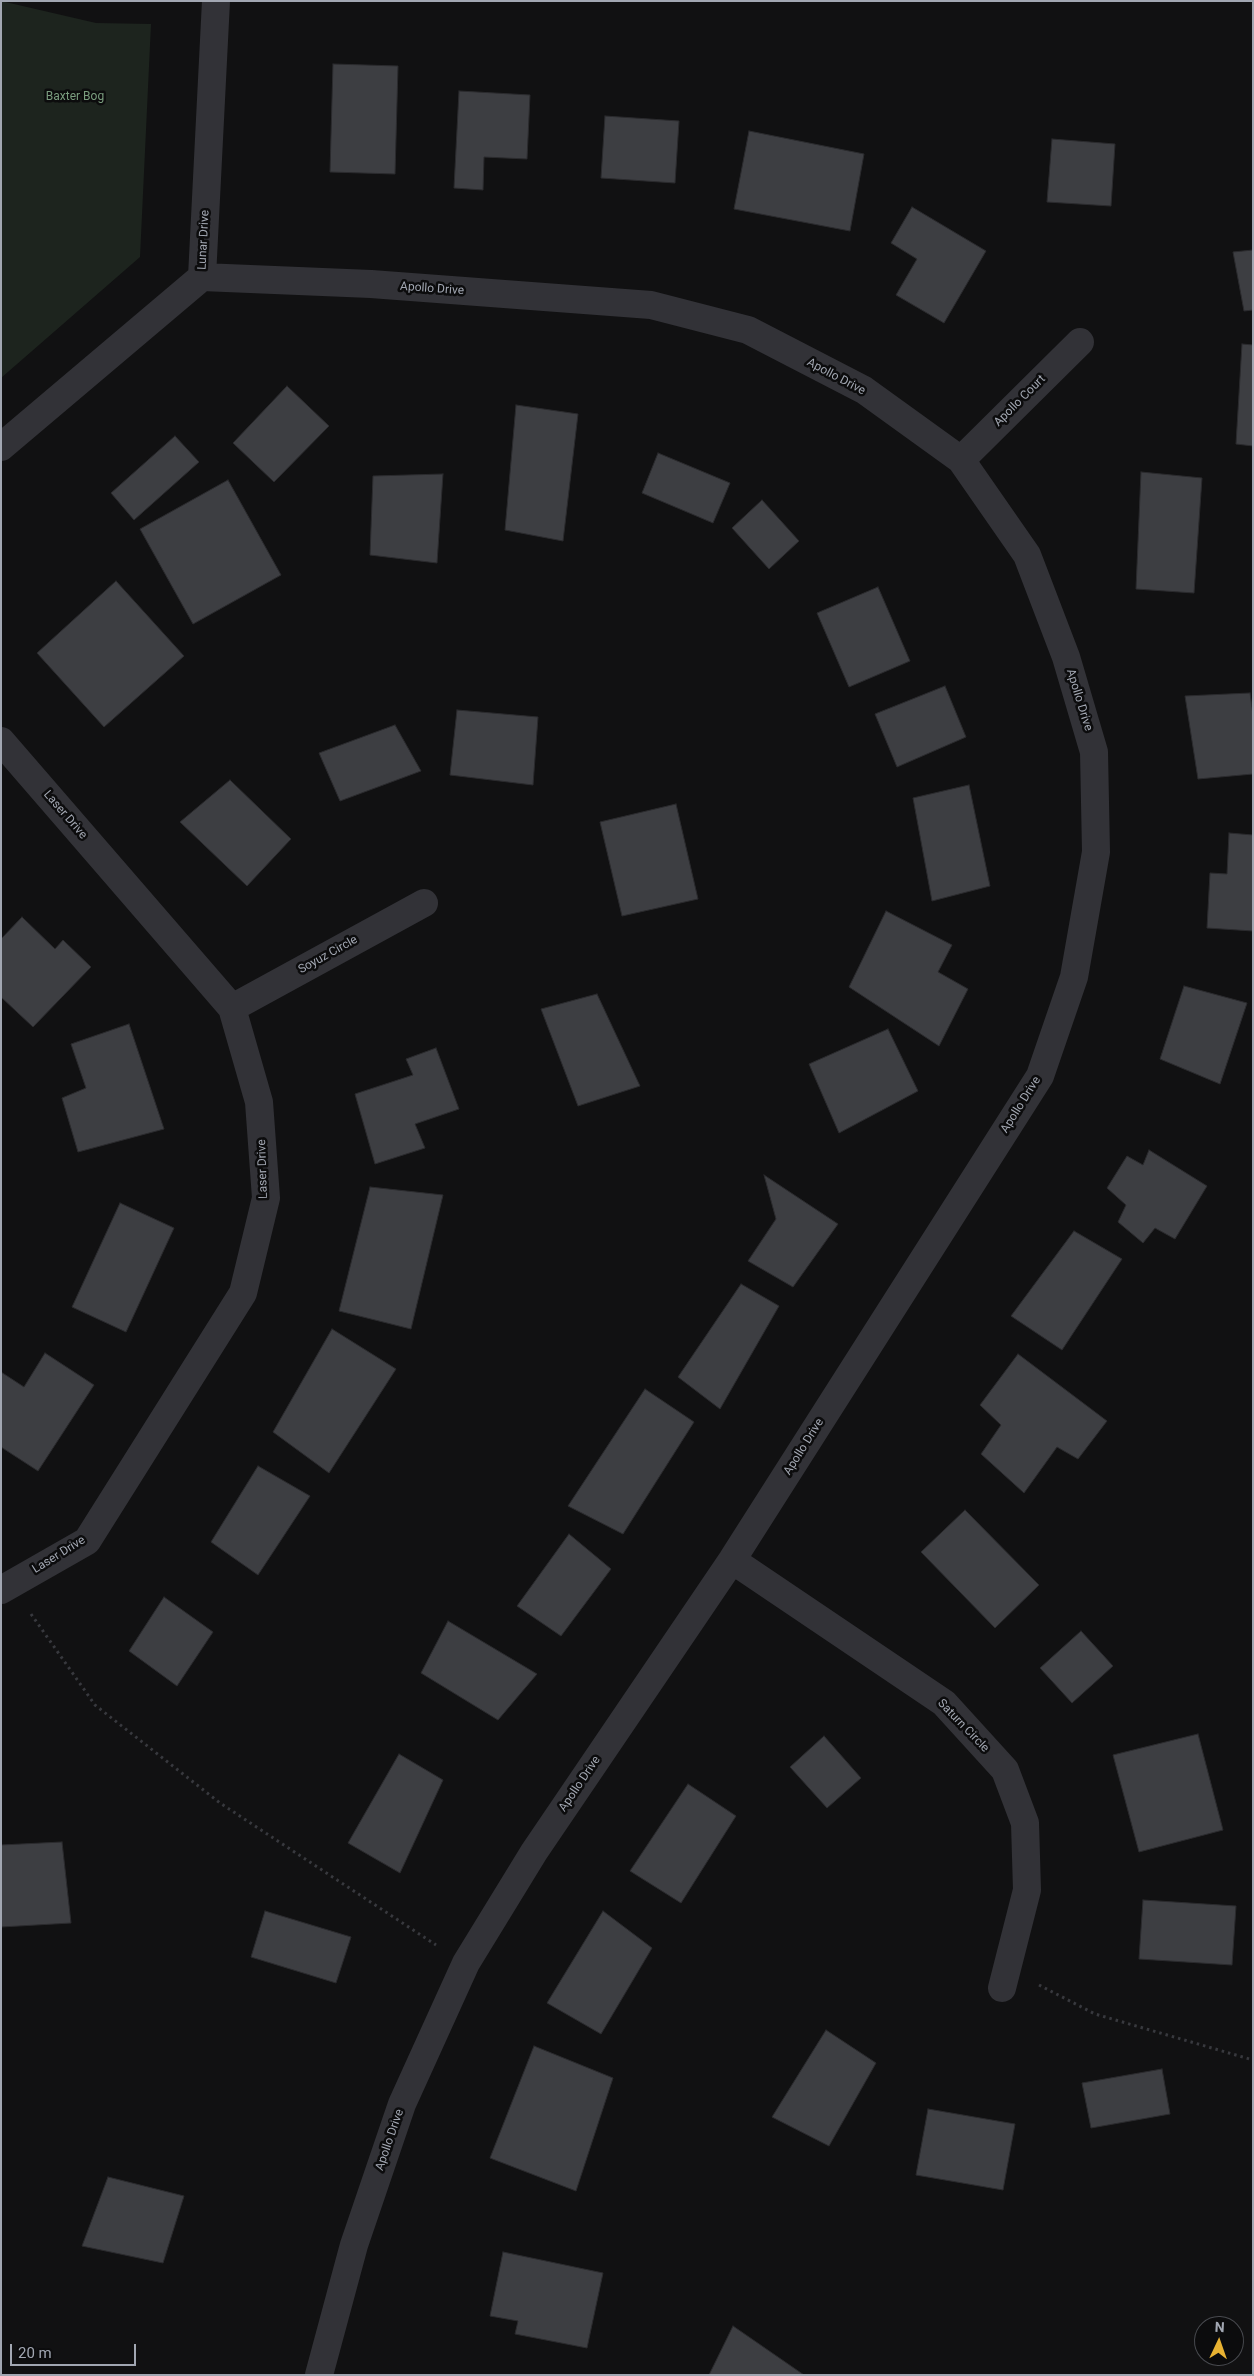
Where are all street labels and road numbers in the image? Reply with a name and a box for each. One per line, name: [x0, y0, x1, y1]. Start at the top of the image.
street label: Lunar Drive: [195, 210, 213, 270]
street label: Apollo Drive: [400, 280, 464, 298]
street label: Apollo Drive: [804, 356, 868, 398]
street label: Apollo Court: [991, 372, 1049, 430]
street label: Apollo Drive: [1063, 667, 1095, 733]
street label: Laser Drive: [40, 788, 90, 842]
street label: Soyuz Circle: [296, 933, 360, 977]
street label: Apollo Drive: [998, 1074, 1044, 1136]
street label: Laser Drive: [255, 1139, 271, 1199]
street label: Apollo Drive: [781, 1416, 827, 1478]
street label: Laser Drive: [30, 1533, 88, 1577]
street label: Saturn Circle: [934, 1697, 992, 1755]
street label: Apollo Drive: [556, 1753, 604, 1815]
street label: Apollo Drive: [373, 2107, 407, 2173]

